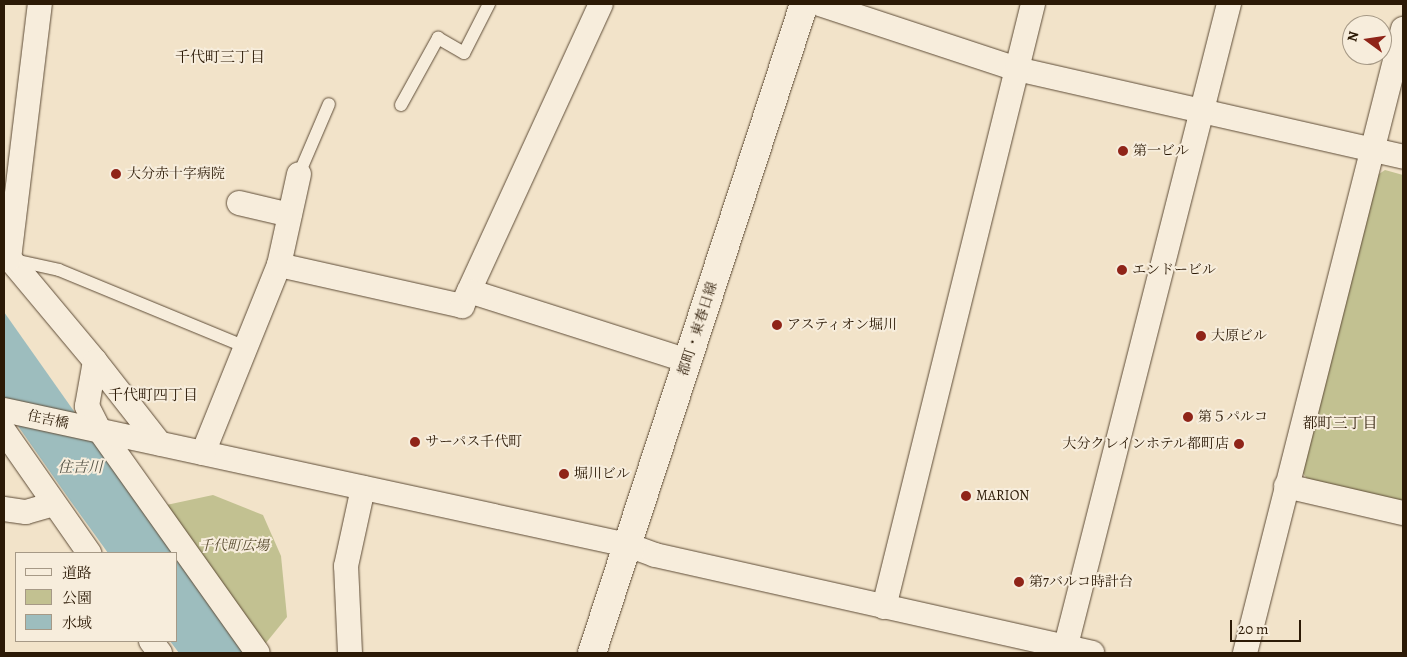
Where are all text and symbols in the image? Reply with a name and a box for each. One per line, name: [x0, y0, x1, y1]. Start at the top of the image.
north arrow: [1342, 15, 1392, 65]
text: N: [1342, 29, 1363, 44]
district label: 千代町三丁目: [175, 49, 265, 67]
place label: 第一ビル: [1133, 143, 1189, 159]
marker: 第一ビル: [1117, 145, 1129, 157]
place label: 大分赤十字病院: [127, 166, 225, 182]
marker: 大分赤十字病院: [109, 167, 123, 181]
place label: エンドービル: [1132, 262, 1216, 278]
marker: エンドービル: [1116, 264, 1128, 276]
street label: 都町・東春日線: [675, 280, 721, 378]
place label: アスティオン堀川: [787, 317, 899, 333]
marker: アスティオン堀川: [771, 319, 783, 331]
place label: 大原ビル: [1211, 328, 1267, 344]
marker: 大原ビル: [1195, 330, 1207, 342]
district label: 千代町四丁目: [108, 387, 198, 405]
street label: 住吉橋: [26, 407, 70, 433]
place label: 第５パルコ: [1198, 409, 1268, 425]
marker: 第５パルコ: [1182, 411, 1194, 423]
district label: 都町三丁目: [1303, 415, 1377, 433]
place label: サーパス千代町: [425, 434, 523, 450]
marker: サーパス千代町: [409, 436, 421, 448]
place label: 大分クレインホテル都町店: [1061, 436, 1229, 452]
marker: 大分クレインホテル都町店: [1233, 438, 1245, 450]
water label: 住吉川: [58, 459, 102, 477]
place label: 堀川ビル: [574, 466, 630, 482]
marker: 堀川ビル: [558, 468, 570, 480]
place label: MARION: [976, 488, 1029, 504]
marker: MARION: [960, 490, 972, 502]
park label: 千代町広場: [199, 538, 269, 554]
legend: [15, 552, 178, 642]
text: 道路: [62, 563, 92, 583]
place label: 第7バルコ時計台: [1029, 574, 1133, 590]
marker: 第7バルコ時計台: [1013, 576, 1025, 588]
text: 公園: [62, 588, 92, 608]
scale bar: [1232, 610, 1303, 642]
text: 水域: [62, 613, 92, 633]
text: 20 m: [1238, 619, 1269, 639]

